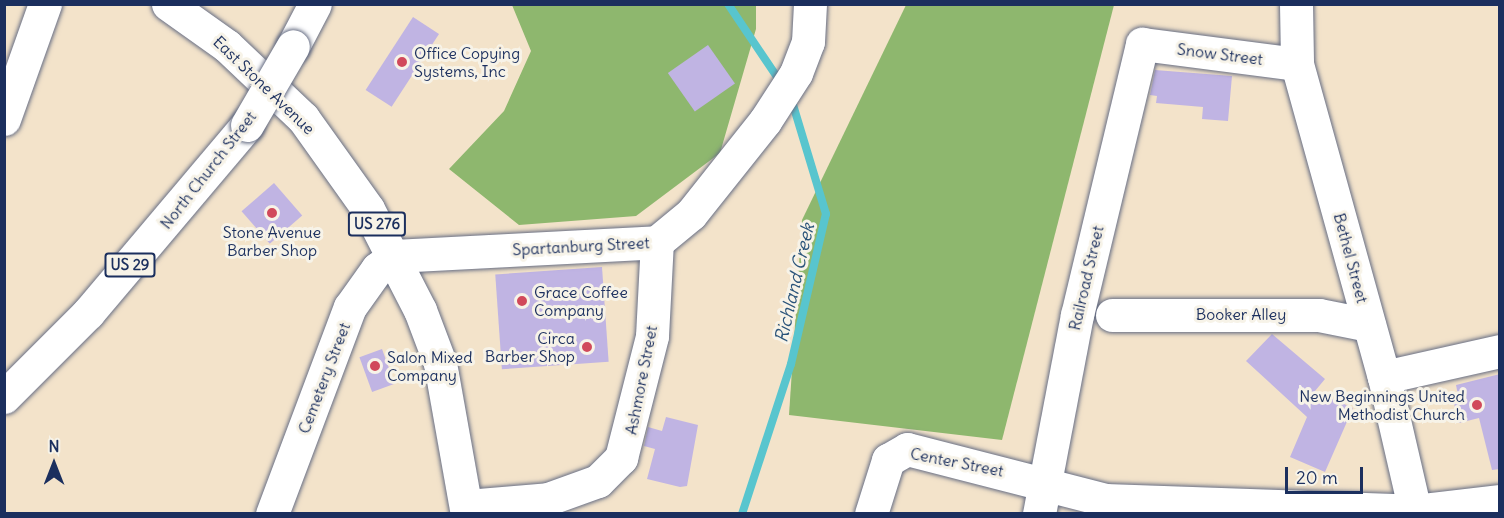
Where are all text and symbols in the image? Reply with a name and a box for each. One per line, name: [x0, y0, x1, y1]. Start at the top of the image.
street label: East Stone Avenue: [209, 32, 319, 138]
street label: Snow Street: [1176, 39, 1264, 69]
place label: Office Copying Systems, Inc: [414, 43, 520, 81]
marker: Office Copying Systems, Inc: [395, 55, 409, 69]
street label: North Church Street: [156, 107, 260, 233]
marker: Stone Avenue Barber Shop: [265, 206, 279, 220]
street label: Bethel Street: [1330, 211, 1372, 305]
road number: US 276: [347, 212, 407, 236]
water label: Richland Creek: [771, 221, 819, 345]
place label: Stone Avenue Barber Shop: [223, 222, 321, 260]
street label: Railroad Street: [1065, 224, 1107, 332]
street label: Spartanburg Street: [512, 233, 650, 259]
road number: US 29: [104, 253, 156, 277]
place label: Grace Coffee Company: [534, 282, 628, 320]
marker: Grace Coffee Company: [515, 294, 529, 308]
street label: Booker Alley: [1196, 304, 1286, 324]
street label: Cemetery Street: [294, 320, 354, 436]
street label: Ashmore Street: [621, 324, 661, 436]
place label: Circa Barber Shop: [485, 328, 575, 366]
marker: Circa Barber Shop: [580, 340, 594, 354]
place label: Salon Mixed Company: [387, 347, 473, 385]
marker: Salon Mixed Company: [368, 359, 382, 373]
place label: New Beginnings United Methodist Church: [1299, 386, 1465, 424]
marker: New Beginnings United Methodist Church: [1470, 398, 1484, 412]
north arrow: [24, 434, 84, 494]
text: N: [48, 436, 60, 456]
street label: Center Street: [909, 444, 1005, 480]
scale bar: [1288, 455, 1366, 493]
text: 20 m: [1296, 466, 1338, 489]

